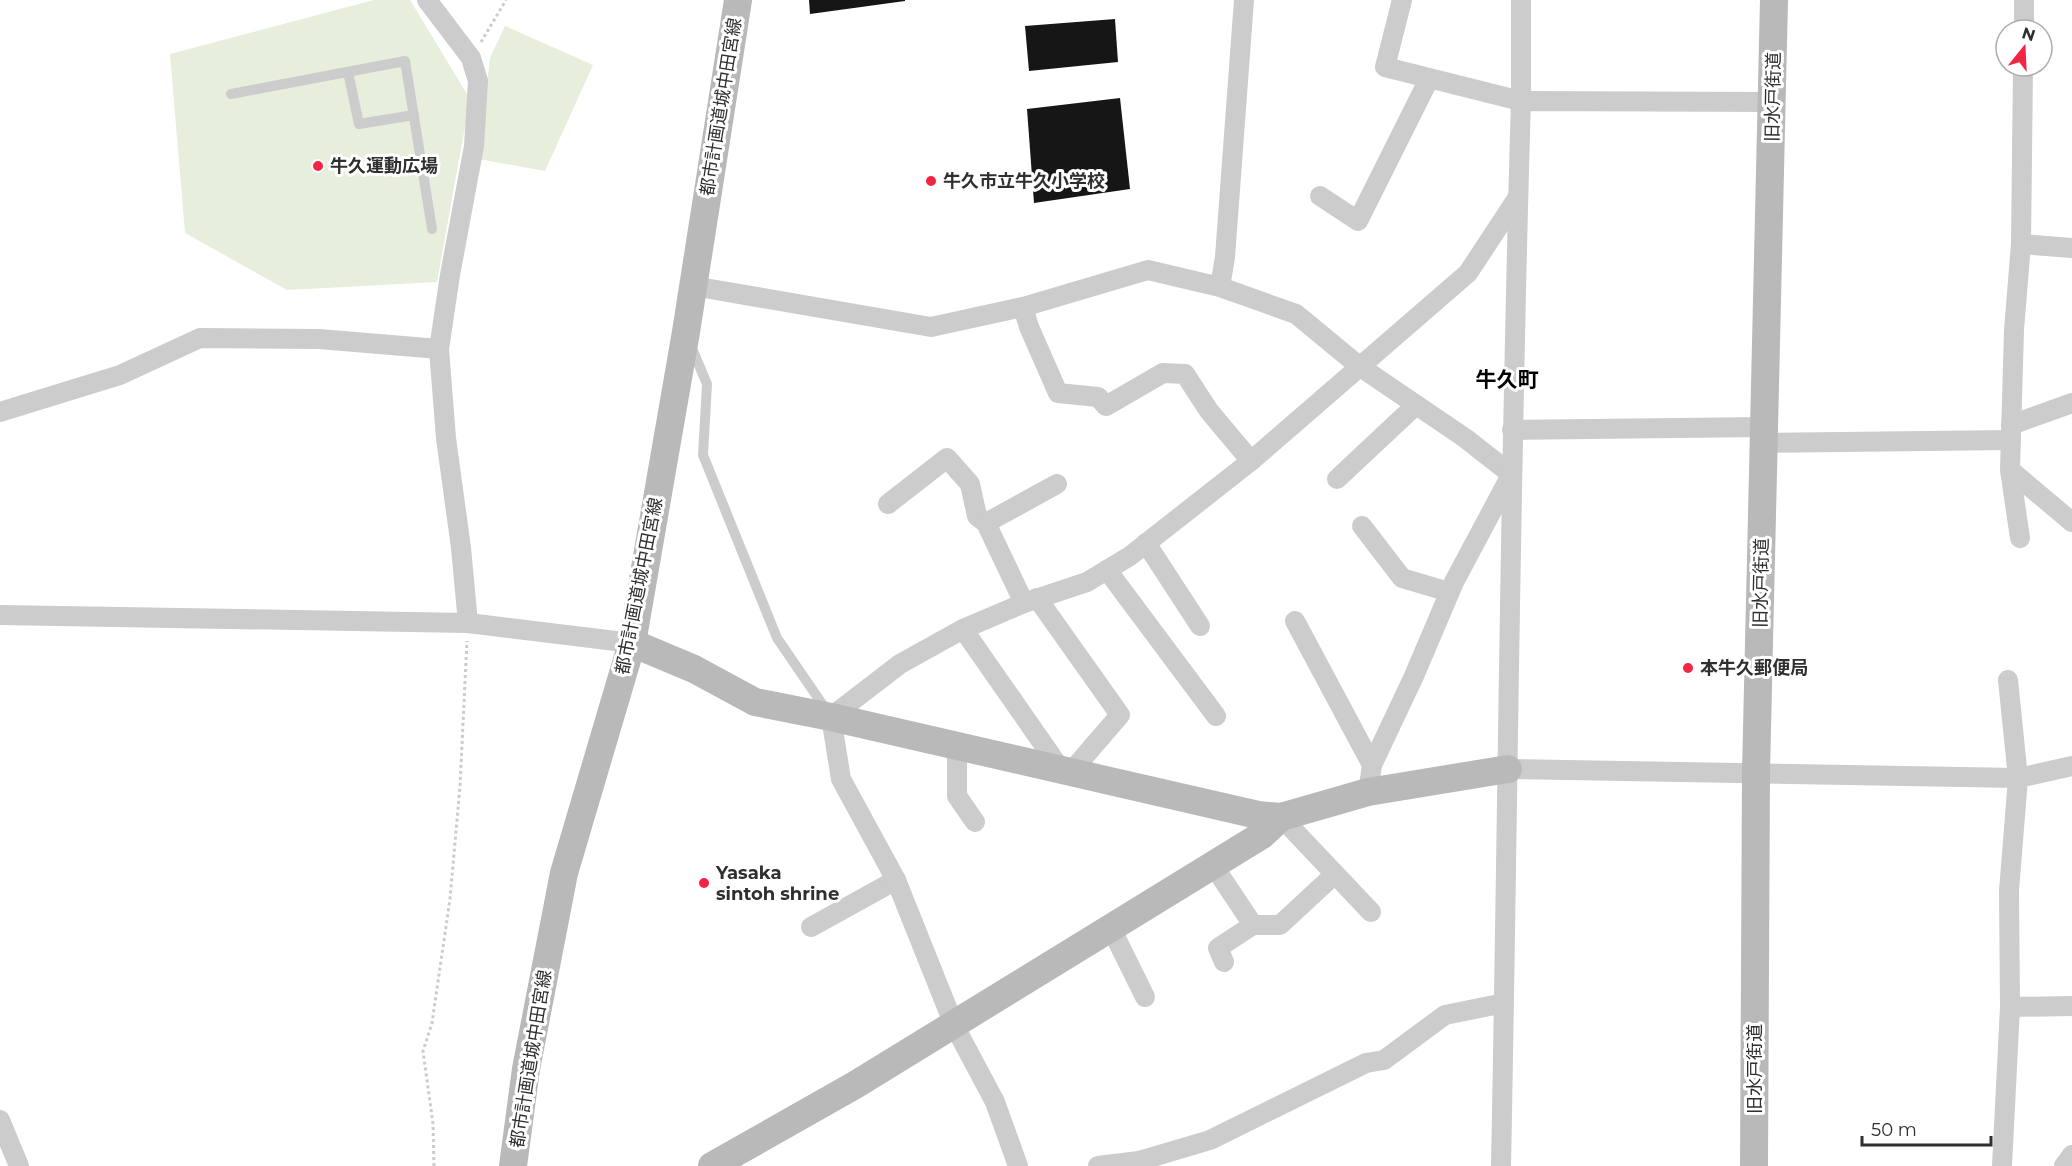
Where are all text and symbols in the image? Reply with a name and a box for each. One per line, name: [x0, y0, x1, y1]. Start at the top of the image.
street label: 都市計画道城中田宮線: [696, 16, 746, 198]
north arrow: [1994, 18, 2054, 78]
text: N: [2019, 23, 2038, 45]
street label: 旧水戸街道: [1761, 52, 1785, 142]
place label: 牛久運動広場: [330, 155, 438, 177]
marker: 牛久運動広場: [311, 159, 325, 173]
place label: 牛久市立牛久小学校: [943, 170, 1105, 192]
marker: 牛久市立牛久小学校: [924, 174, 938, 188]
district label: 牛久町: [1476, 367, 1539, 392]
street label: 都市計画道城中田宮線: [611, 496, 667, 676]
street label: 旧水戸街道: [1749, 538, 1773, 628]
place label: 本牛久郵便局: [1700, 657, 1808, 679]
marker: 本牛久郵便局: [1681, 661, 1695, 675]
place label: Yasaka sintoh shrine: [715, 862, 839, 905]
marker: Yasaka sintoh shrine: [697, 876, 711, 890]
street label: 都市計画道城中田宮線: [506, 968, 556, 1150]
street label: 旧水戸街道: [1744, 1024, 1766, 1114]
scale bar: [1862, 1109, 1991, 1147]
text: 50 m: [1871, 1119, 1917, 1141]

